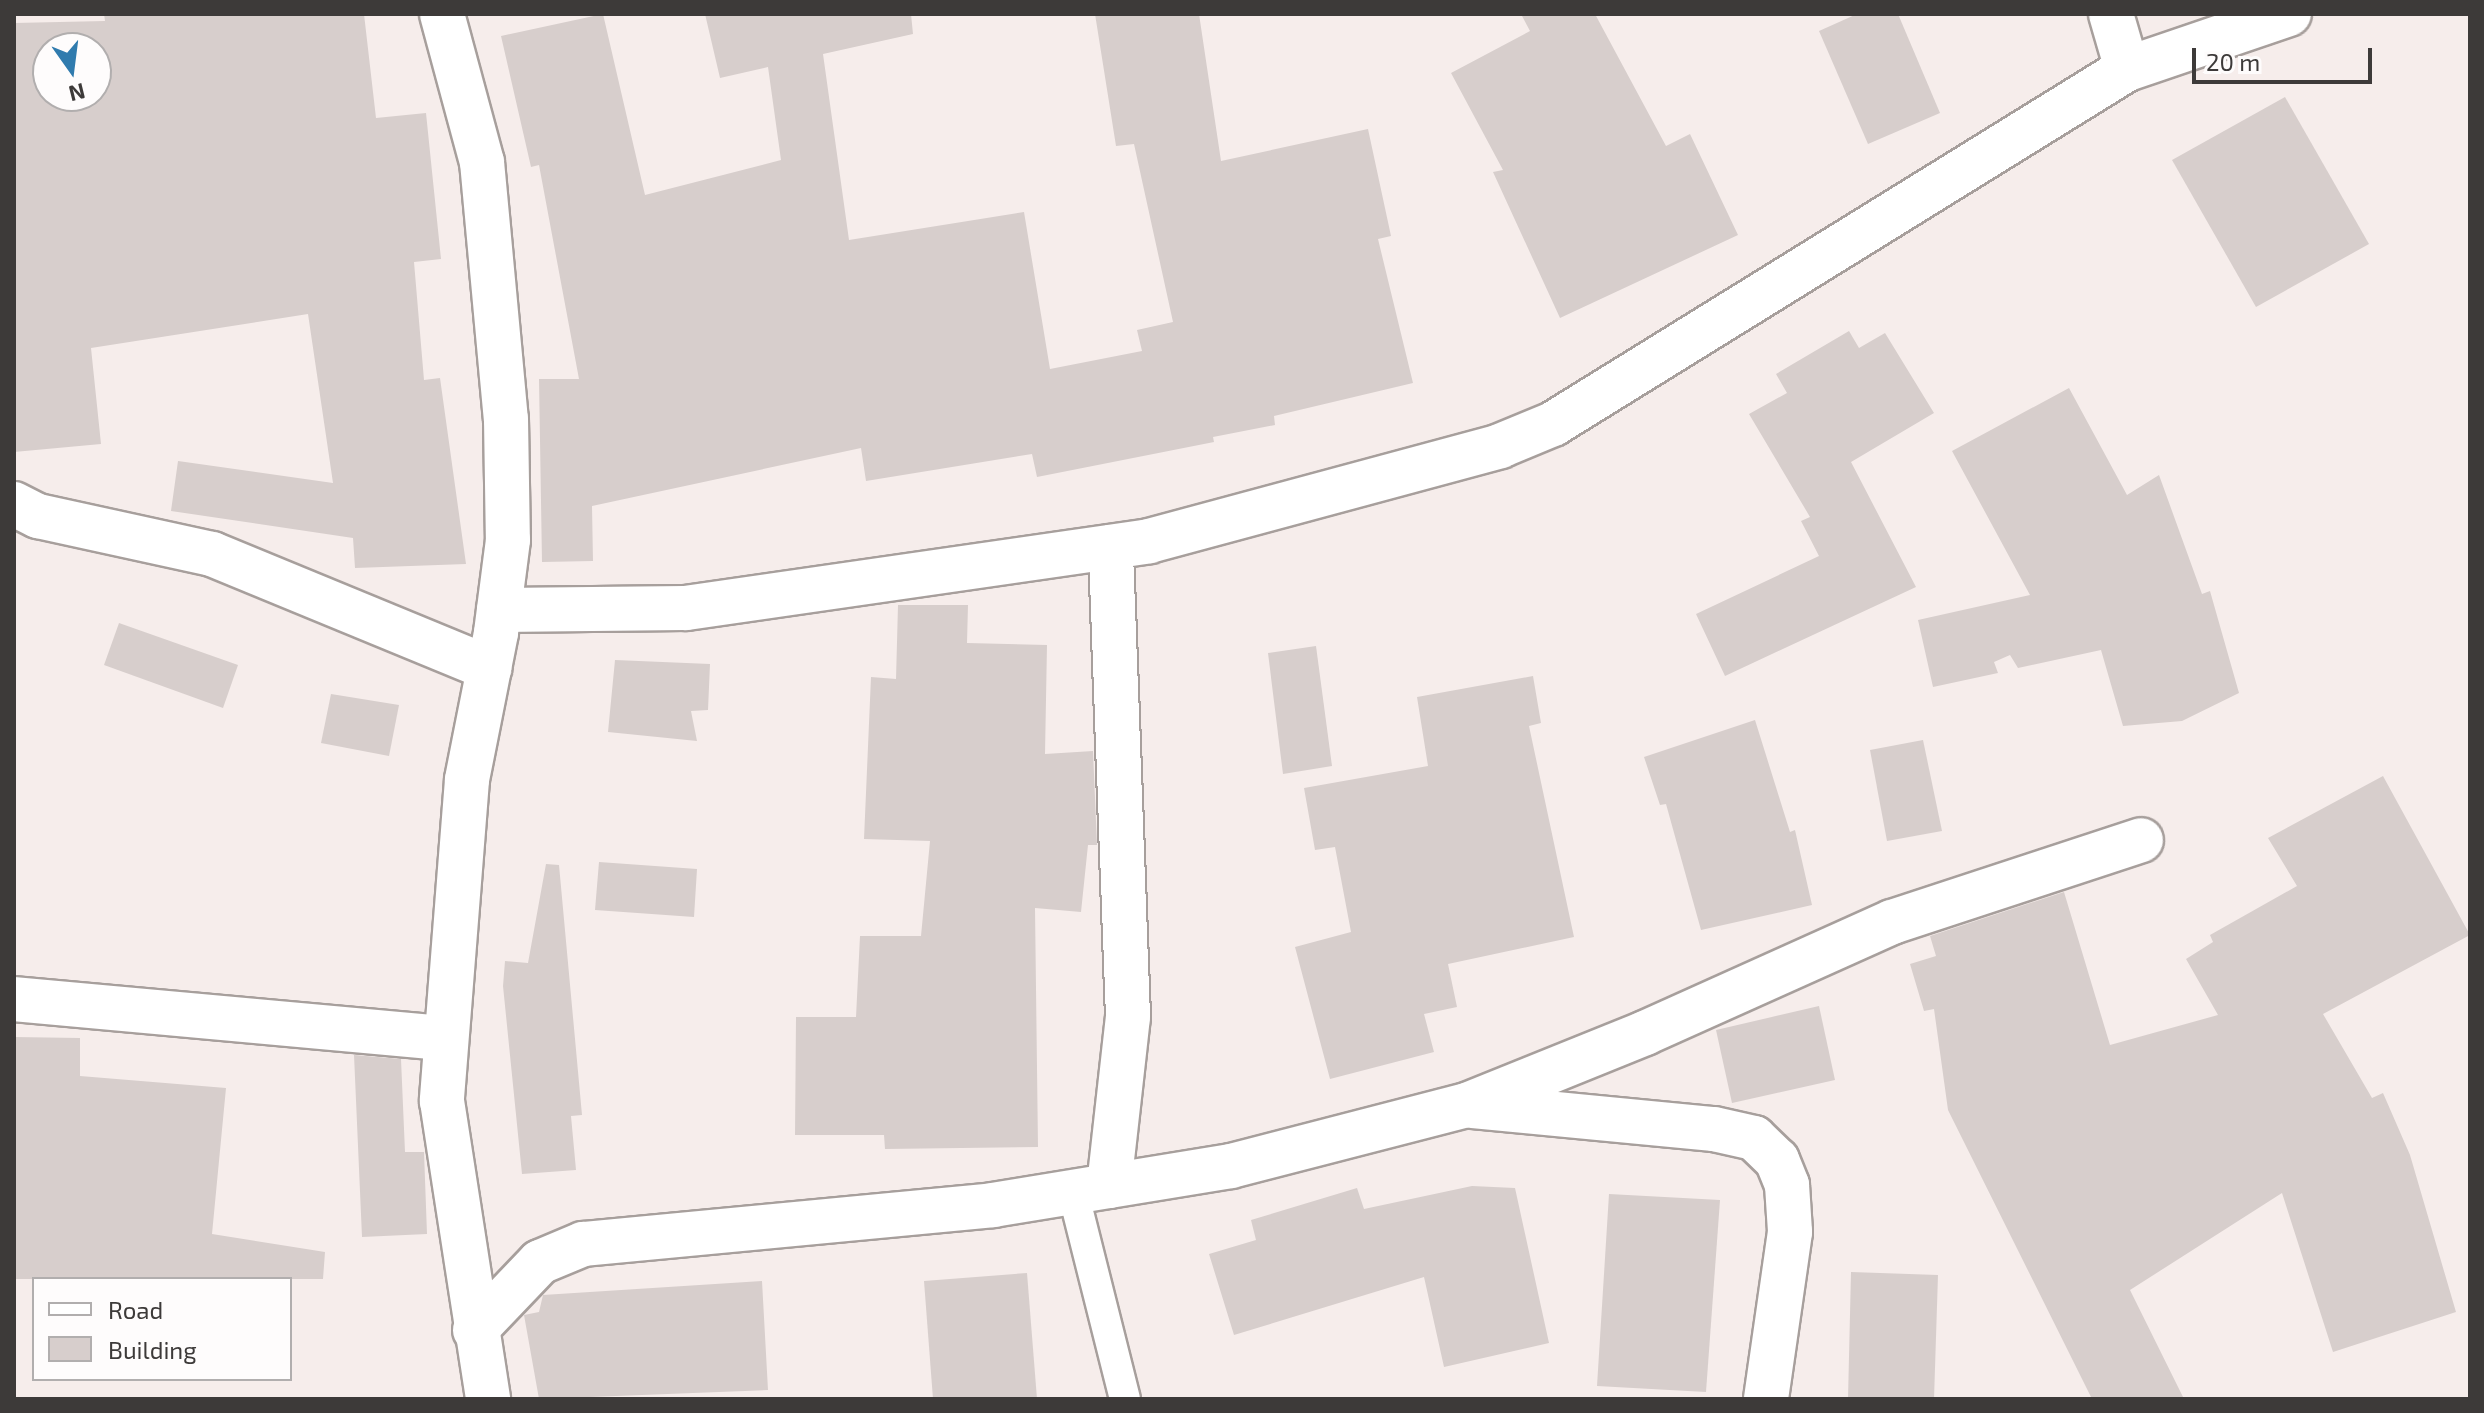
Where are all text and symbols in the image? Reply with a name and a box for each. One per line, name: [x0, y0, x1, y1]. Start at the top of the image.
north arrow: [32, 32, 112, 112]
scale bar: [2196, 32, 2376, 82]
text: 20 m: [2206, 47, 2260, 76]
text: N: [66, 79, 88, 108]
legend: [32, 1277, 292, 1381]
text: Road: [108, 1295, 163, 1324]
text: Building: [108, 1335, 197, 1364]

